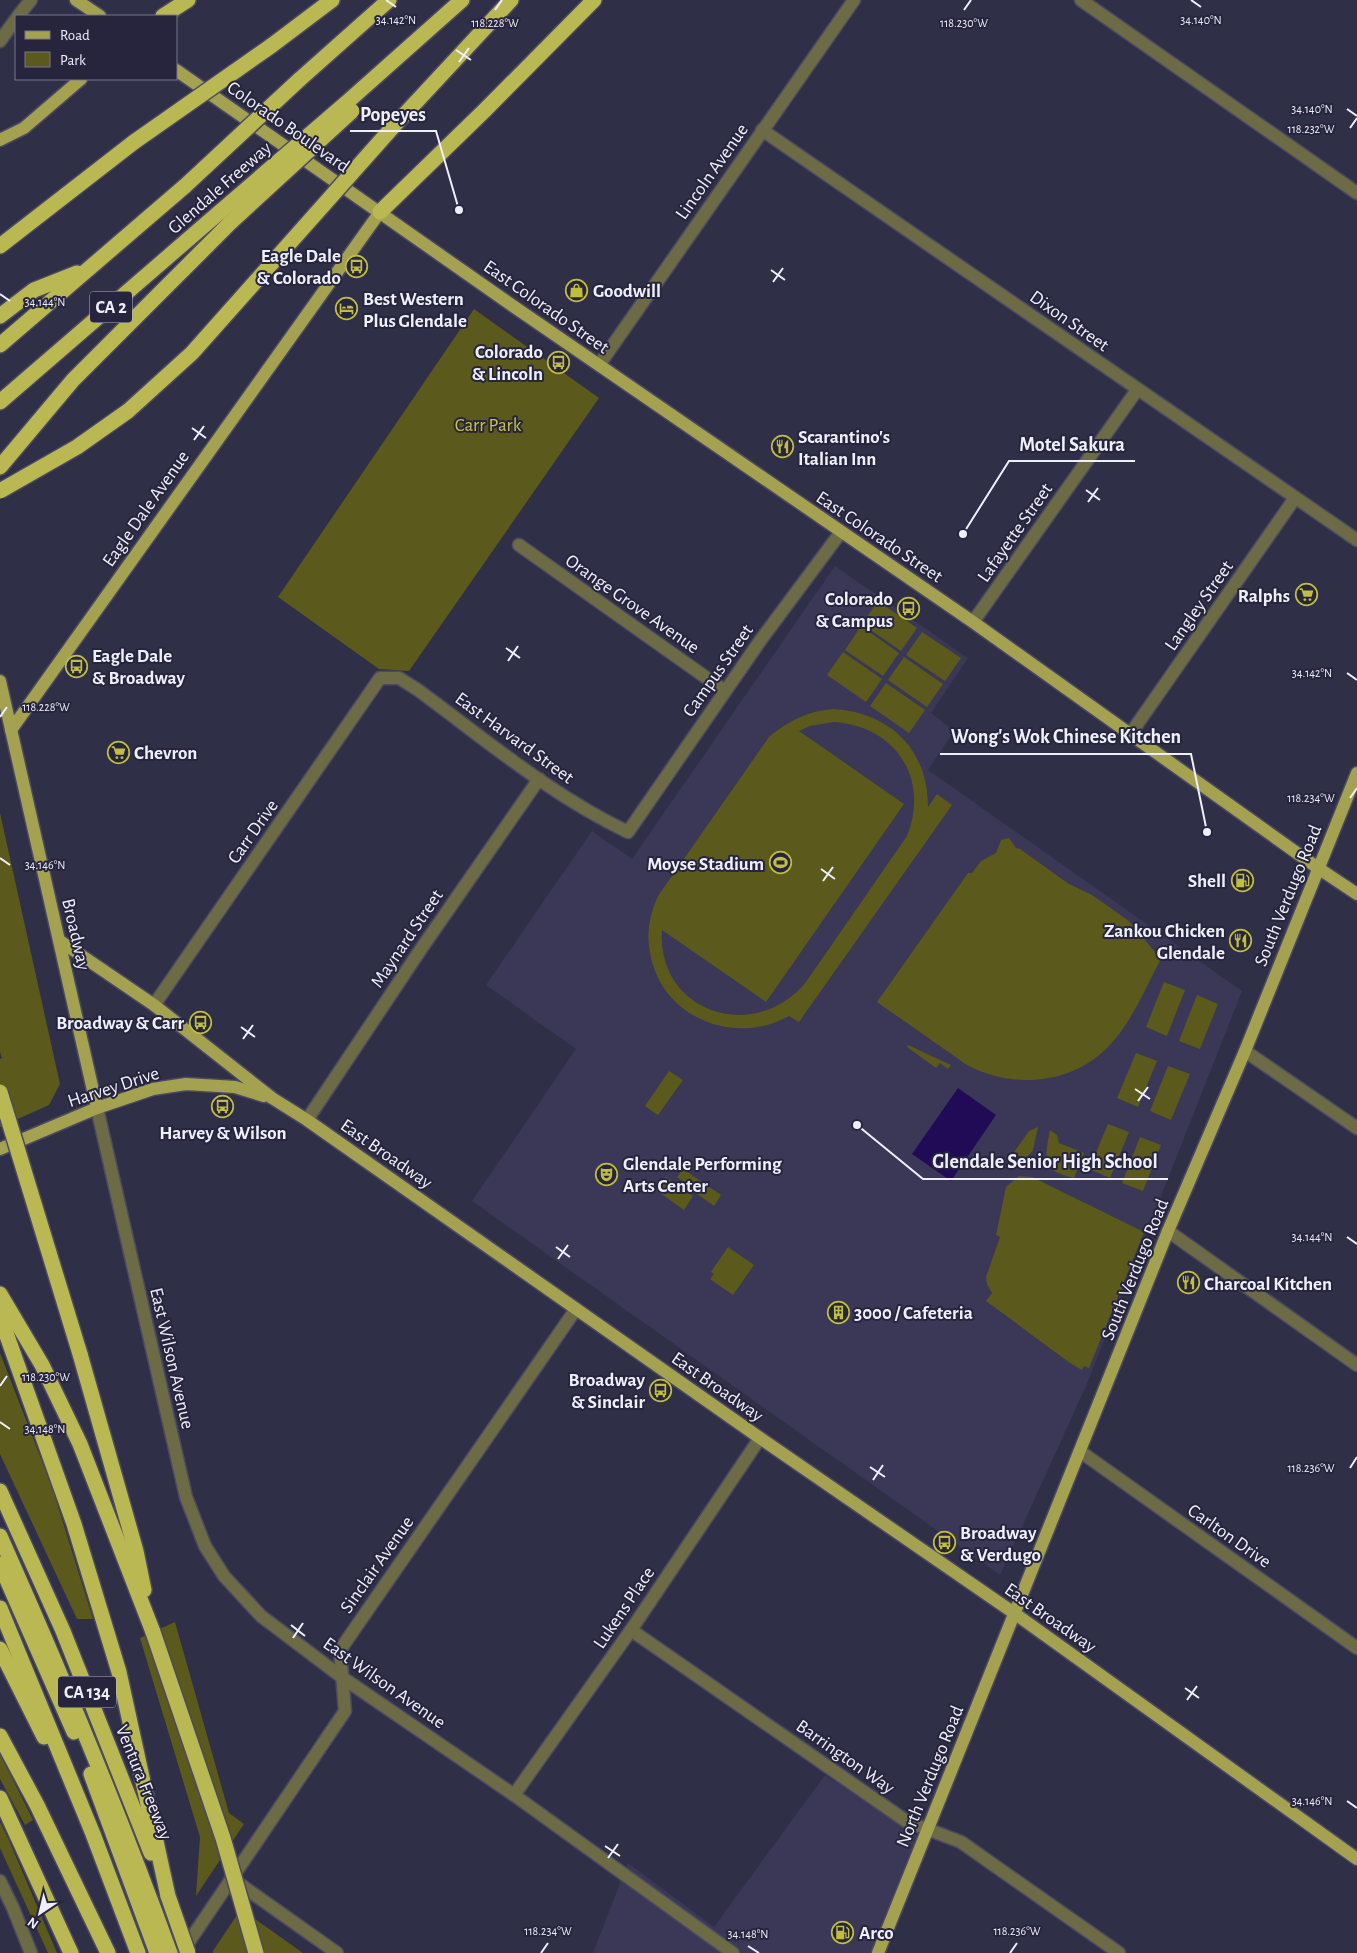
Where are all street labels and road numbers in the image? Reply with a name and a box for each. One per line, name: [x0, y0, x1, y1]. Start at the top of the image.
street label: Colorado Boulevard: [224, 78, 353, 177]
street label: Lincoln Avenue: [672, 121, 752, 223]
street label: Glendale Freeway: [165, 138, 275, 238]
street label: East Colorado Street: [480, 257, 612, 358]
street label: Dixon Street: [1026, 287, 1112, 355]
road number: CA 2: [90, 292, 132, 322]
street label: Eagle Dale Avenue: [99, 448, 193, 570]
street label: Lafayette Street: [974, 480, 1056, 586]
street label: East Colorado Street: [812, 488, 946, 587]
street label: Orange Grove Avenue: [562, 551, 703, 658]
street label: Langley Street: [1161, 557, 1237, 654]
street label: Campus Street: [679, 621, 757, 721]
street label: East Harvard Street: [451, 689, 577, 787]
street label: Carr Drive: [224, 796, 282, 867]
street label: South Verdugo Road: [1251, 822, 1325, 969]
street label: Maynard Street: [368, 886, 447, 991]
street label: Broadway: [58, 897, 93, 972]
street label: Harvey Drive: [65, 1064, 162, 1111]
street label: East Broadway: [337, 1116, 435, 1193]
street label: South Verdugo Road: [1098, 1196, 1172, 1343]
street label: East Wilson Avenue: [146, 1286, 197, 1431]
street label: East Broadway: [668, 1349, 766, 1426]
street label: Carlton Drive: [1184, 1501, 1274, 1572]
street label: Sinclair Avenue: [337, 1513, 418, 1617]
street label: Lukens Place: [590, 1564, 658, 1652]
street label: East Broadway: [1001, 1580, 1099, 1657]
street label: East Wilson Avenue: [319, 1634, 449, 1732]
road number: CA 134: [58, 1676, 116, 1708]
street label: North Verdugo Road: [893, 1703, 967, 1850]
street label: Barrington Way: [793, 1716, 898, 1798]
street label: Ventura Freeway: [112, 1722, 175, 1843]

